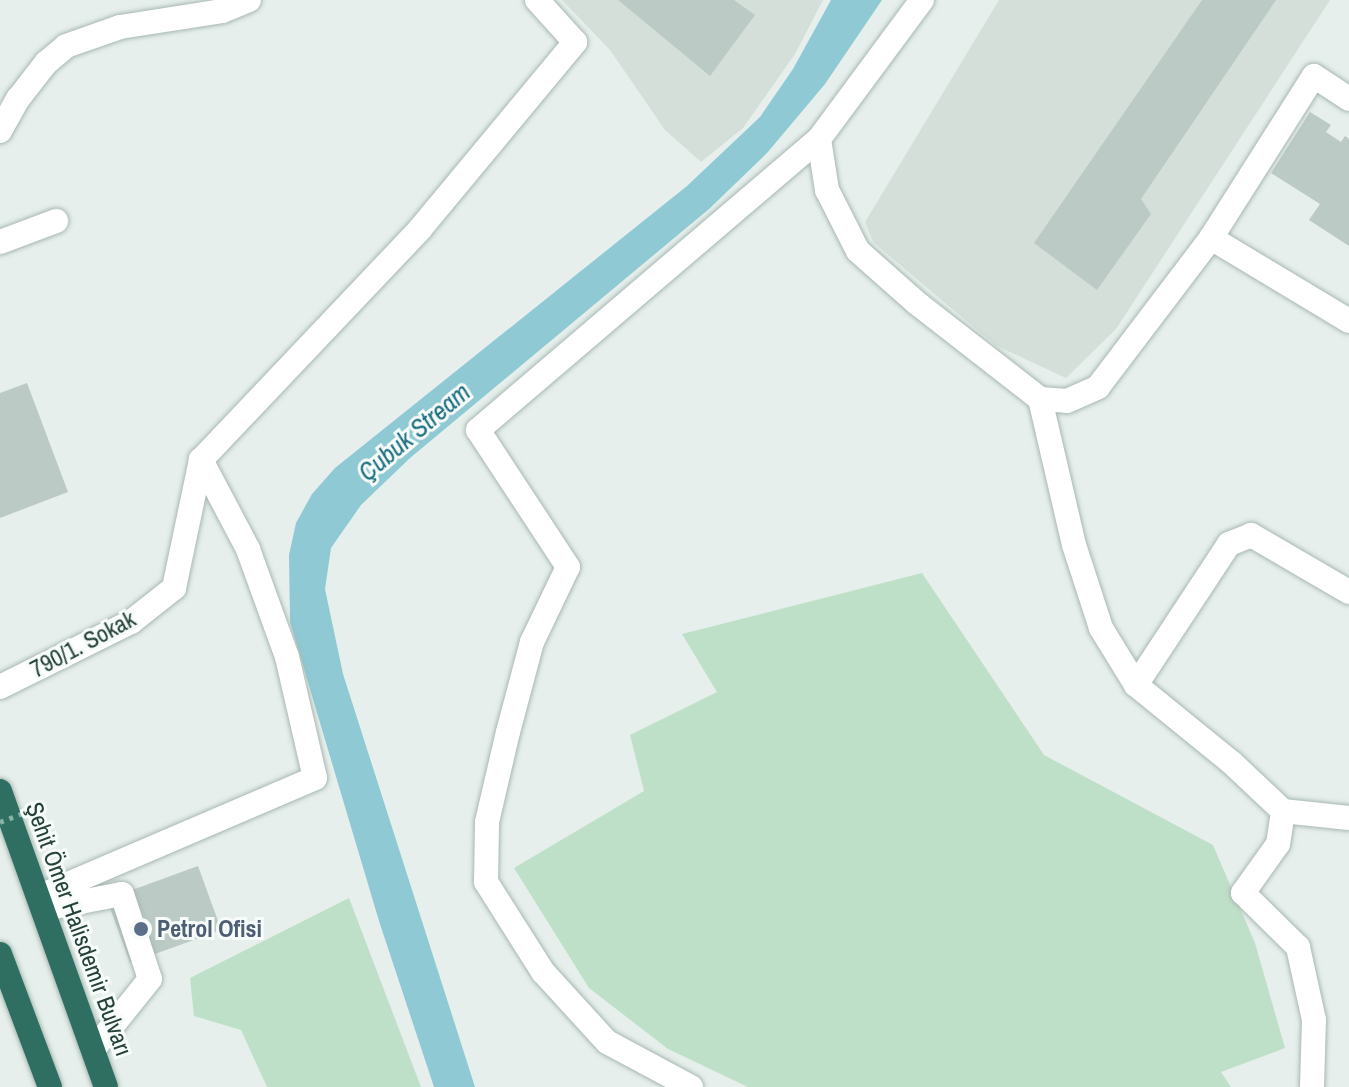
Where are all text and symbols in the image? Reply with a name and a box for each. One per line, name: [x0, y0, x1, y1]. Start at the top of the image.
water label: Çubuk Stream: [352, 376, 476, 488]
street label: 790/1. Sokak: [26, 604, 140, 684]
street label: Şehit Ömer Halisdemir Bulvarı: [20, 798, 138, 1060]
place label: Petrol Ofisi: [157, 915, 262, 943]
marker: Petrol Ofisi: [132, 920, 150, 938]

